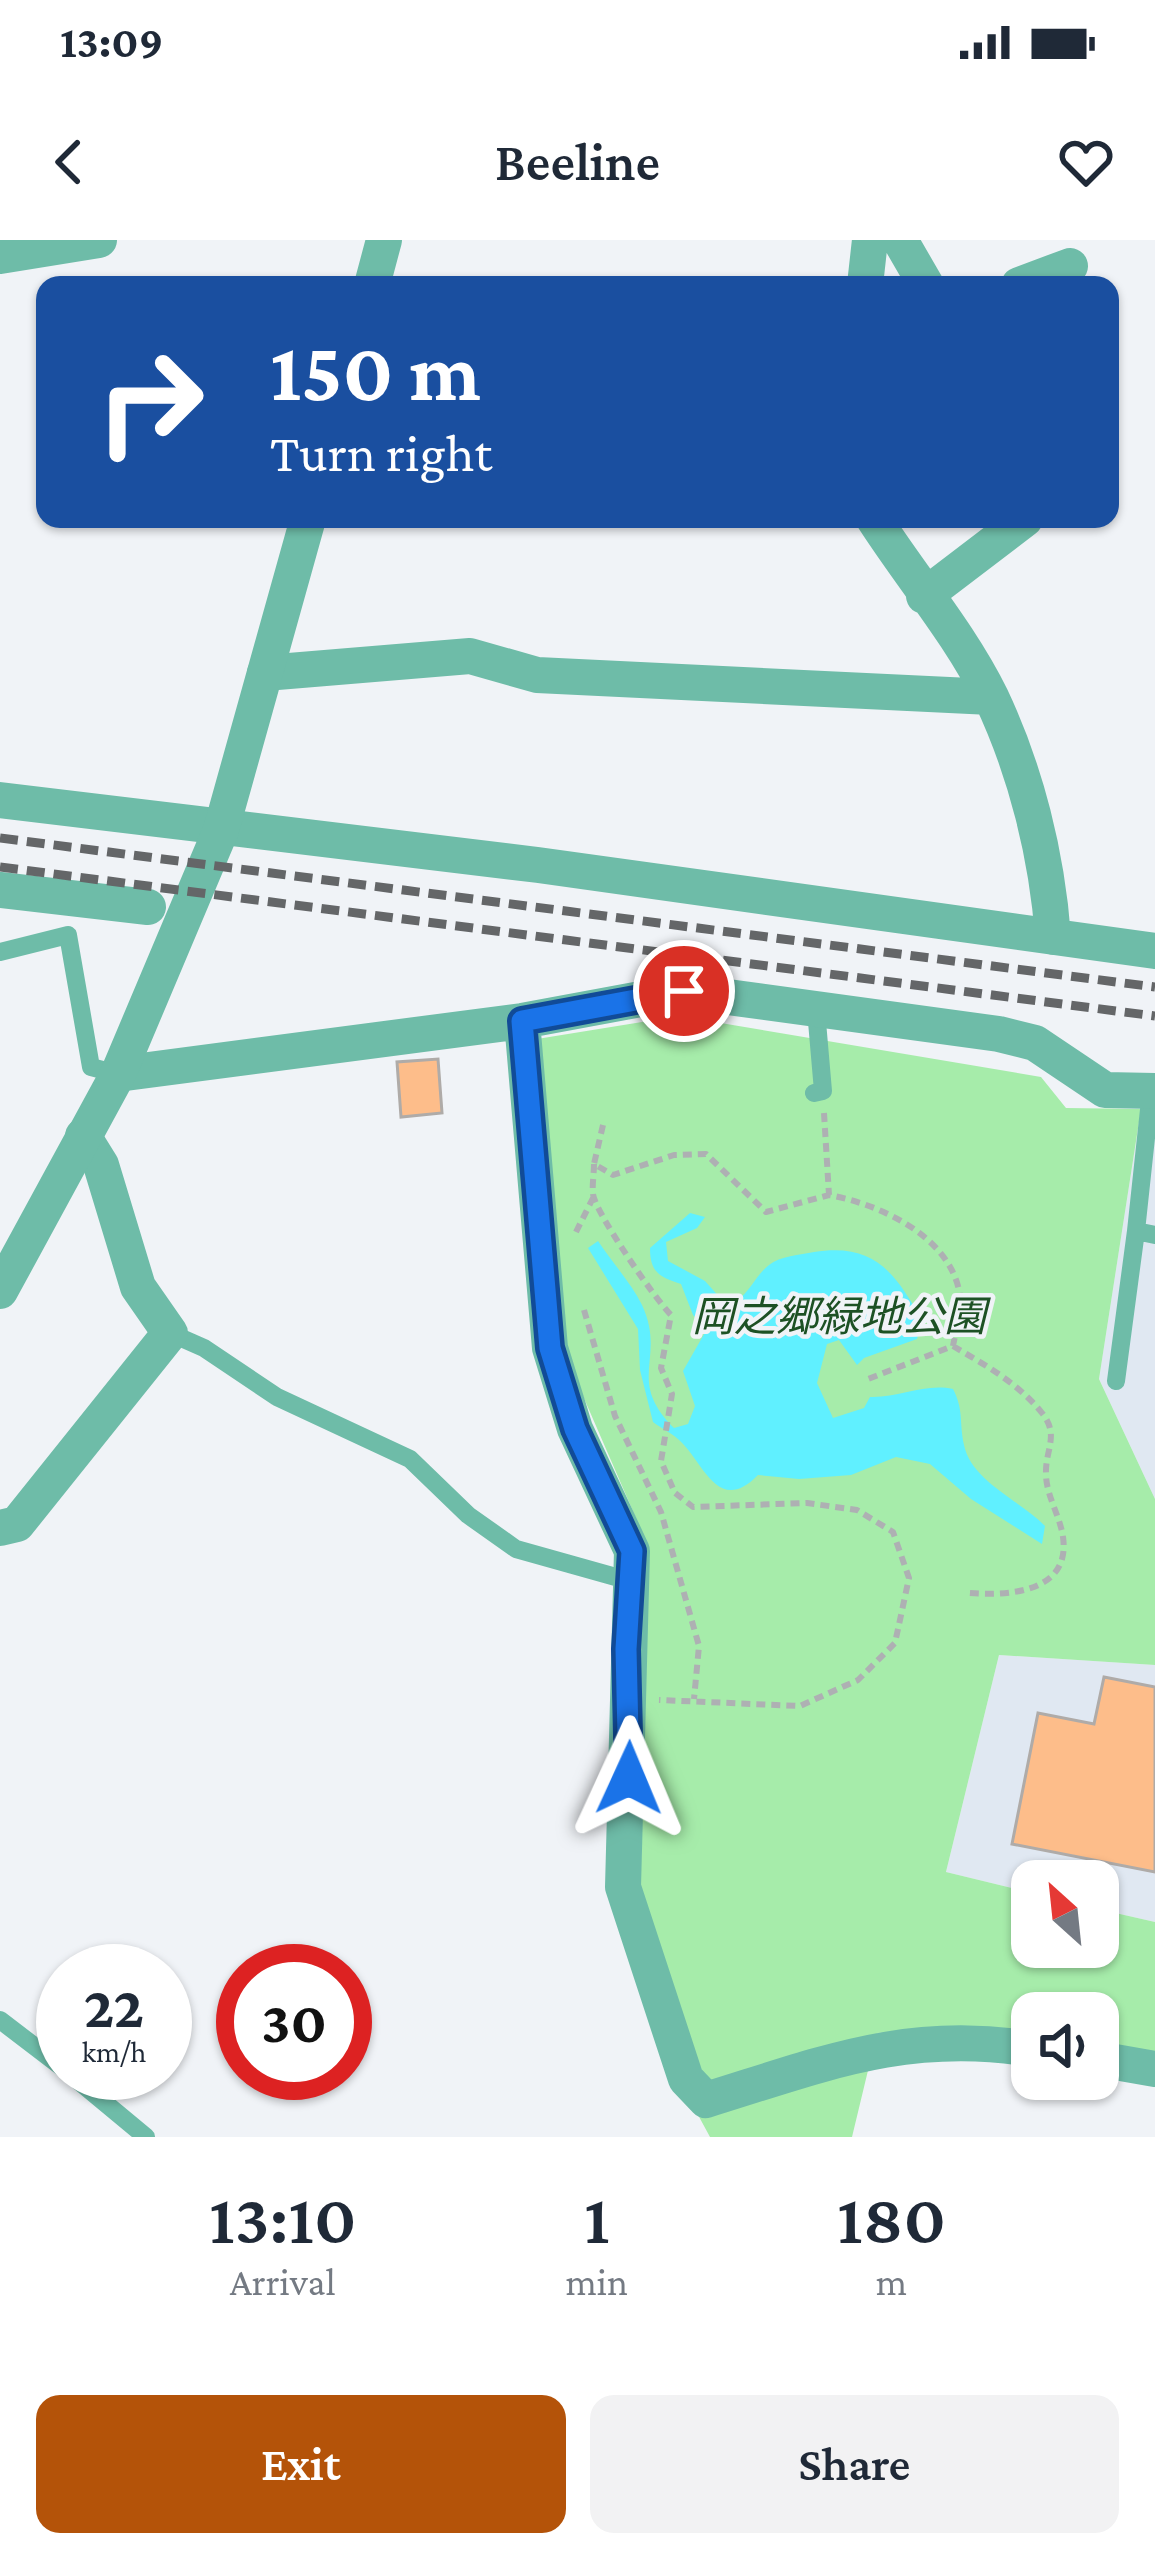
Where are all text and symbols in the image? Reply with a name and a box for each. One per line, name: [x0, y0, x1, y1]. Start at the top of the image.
text: 13:09: [60, 17, 163, 67]
icon: back: [36, 129, 102, 195]
icon: heart: [1053, 129, 1119, 195]
text: Beeline: [495, 132, 660, 192]
icon: right: [72, 324, 228, 480]
text: 150 m: [270, 325, 481, 418]
text: Turn right: [270, 423, 492, 483]
pin: [633, 940, 735, 1042]
icon: arrive: [651, 958, 717, 1024]
park label: 岡之郷緑地公園: [692, 1293, 991, 1340]
position arrow: [566, 1715, 692, 1841]
north arrow: [1011, 1860, 1119, 1968]
map controls: [1011, 1860, 1119, 2100]
speed limit sign: 30: [216, 1944, 372, 2100]
text: 22: [84, 1973, 144, 2040]
button: sound: [1011, 1992, 1119, 2100]
text: km/h: [82, 2035, 146, 2068]
text: 13:10: [209, 2178, 357, 2258]
text: 1: [584, 2178, 610, 2258]
text: 180: [837, 2178, 946, 2258]
text: Arrival: [230, 2260, 336, 2303]
text: min: [566, 2260, 628, 2303]
text: m: [876, 2260, 907, 2303]
button: Exit: [36, 2395, 566, 2533]
button: Share: [590, 2395, 1119, 2533]

